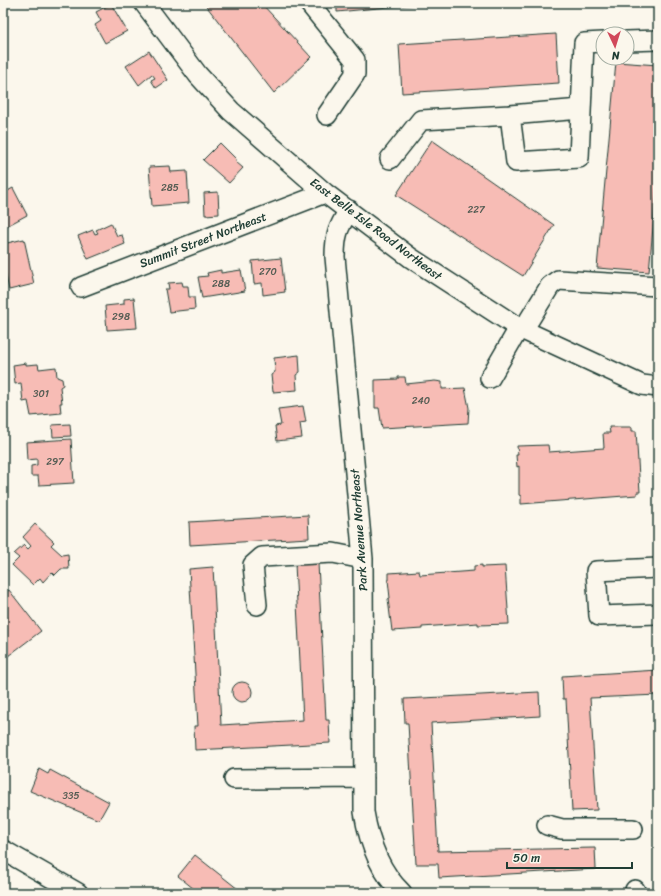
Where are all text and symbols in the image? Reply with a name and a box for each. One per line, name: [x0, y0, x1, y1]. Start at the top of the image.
north arrow: [595, 26, 635, 66]
text: N: [611, 46, 621, 65]
street label: East Belle Isle Road Northeast: [305, 172, 448, 287]
house number: 285: [161, 179, 179, 197]
house number: 227: [467, 201, 486, 219]
street label: Summit Street Northeast: [136, 206, 270, 274]
house number: 270: [259, 263, 277, 281]
house number: 288: [212, 275, 230, 293]
house number: 298: [112, 308, 130, 326]
house number: 301: [33, 385, 49, 403]
house number: 240: [412, 392, 430, 410]
house number: 297: [46, 453, 65, 471]
street label: Park Avenue Northeast: [344, 467, 374, 592]
house number: 335: [62, 787, 80, 805]
scale bar: [507, 844, 632, 870]
text: 50 m: [513, 847, 540, 869]

